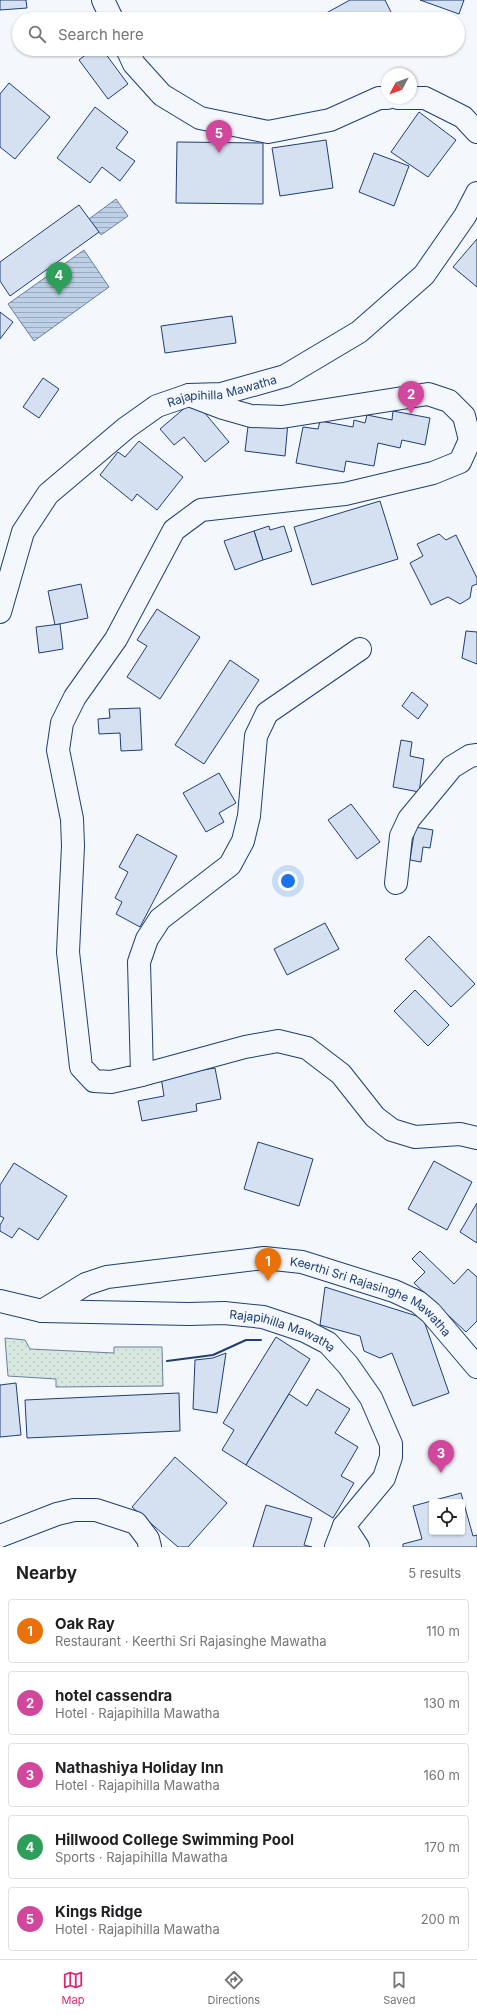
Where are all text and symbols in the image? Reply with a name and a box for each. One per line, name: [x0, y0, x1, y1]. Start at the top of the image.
search box: [12, 12, 465, 56]
icon: search: [26, 23, 48, 45]
text: Search here: [58, 25, 144, 44]
north arrow: [381, 68, 417, 104]
pin: 5: [206, 120, 232, 153]
pin: 4: [46, 262, 72, 295]
street label: Rajapihilla Mawatha: [165, 371, 278, 410]
pin: 2: [398, 381, 424, 414]
your location: [278, 871, 298, 891]
pin: 1: [255, 1248, 281, 1281]
street label: Keerthi Sri Rajasinghe Mawatha: [289, 1253, 455, 1339]
street label: Rajapihilla Mawatha: [229, 1306, 339, 1354]
pin: 3: [428, 1440, 454, 1473]
map controls: [429, 1499, 465, 1535]
button: locate: [429, 1499, 465, 1535]
text: Nearby: [16, 1563, 77, 1583]
text: 5 results: [408, 1565, 461, 1581]
text: Oak Ray: [55, 1614, 115, 1633]
text: 1: [27, 1623, 33, 1639]
text: 110 m: [426, 1623, 460, 1639]
text: Restaurant · Keerthi Sri Rajasinghe Mawatha: [55, 1633, 326, 1649]
text: hotel cassendra: [55, 1686, 172, 1705]
text: 2: [26, 1695, 34, 1711]
text: 130 m: [423, 1695, 460, 1711]
text: Hotel · Rajapihilla Mawatha: [55, 1705, 220, 1721]
text: Nathashiya Holiday Inn: [55, 1758, 224, 1777]
text: 3: [26, 1767, 34, 1783]
text: 160 m: [423, 1767, 460, 1783]
text: Hotel · Rajapihilla Mawatha: [55, 1777, 220, 1793]
text: Hillwood College Swimming Pool: [55, 1830, 294, 1849]
text: 4: [26, 1839, 34, 1855]
text: 170 m: [424, 1839, 460, 1855]
text: Sports · Rajapihilla Mawatha: [55, 1849, 228, 1865]
text: Kings Ridge: [55, 1902, 143, 1921]
text: 5: [26, 1911, 34, 1927]
text: 200 m: [421, 1911, 460, 1927]
text: Hotel · Rajapihilla Mawatha: [55, 1921, 220, 1937]
tab: Map: [62, 1969, 84, 2007]
tab: Directions: [208, 1969, 260, 2007]
tab: Saved: [383, 1969, 415, 2007]

